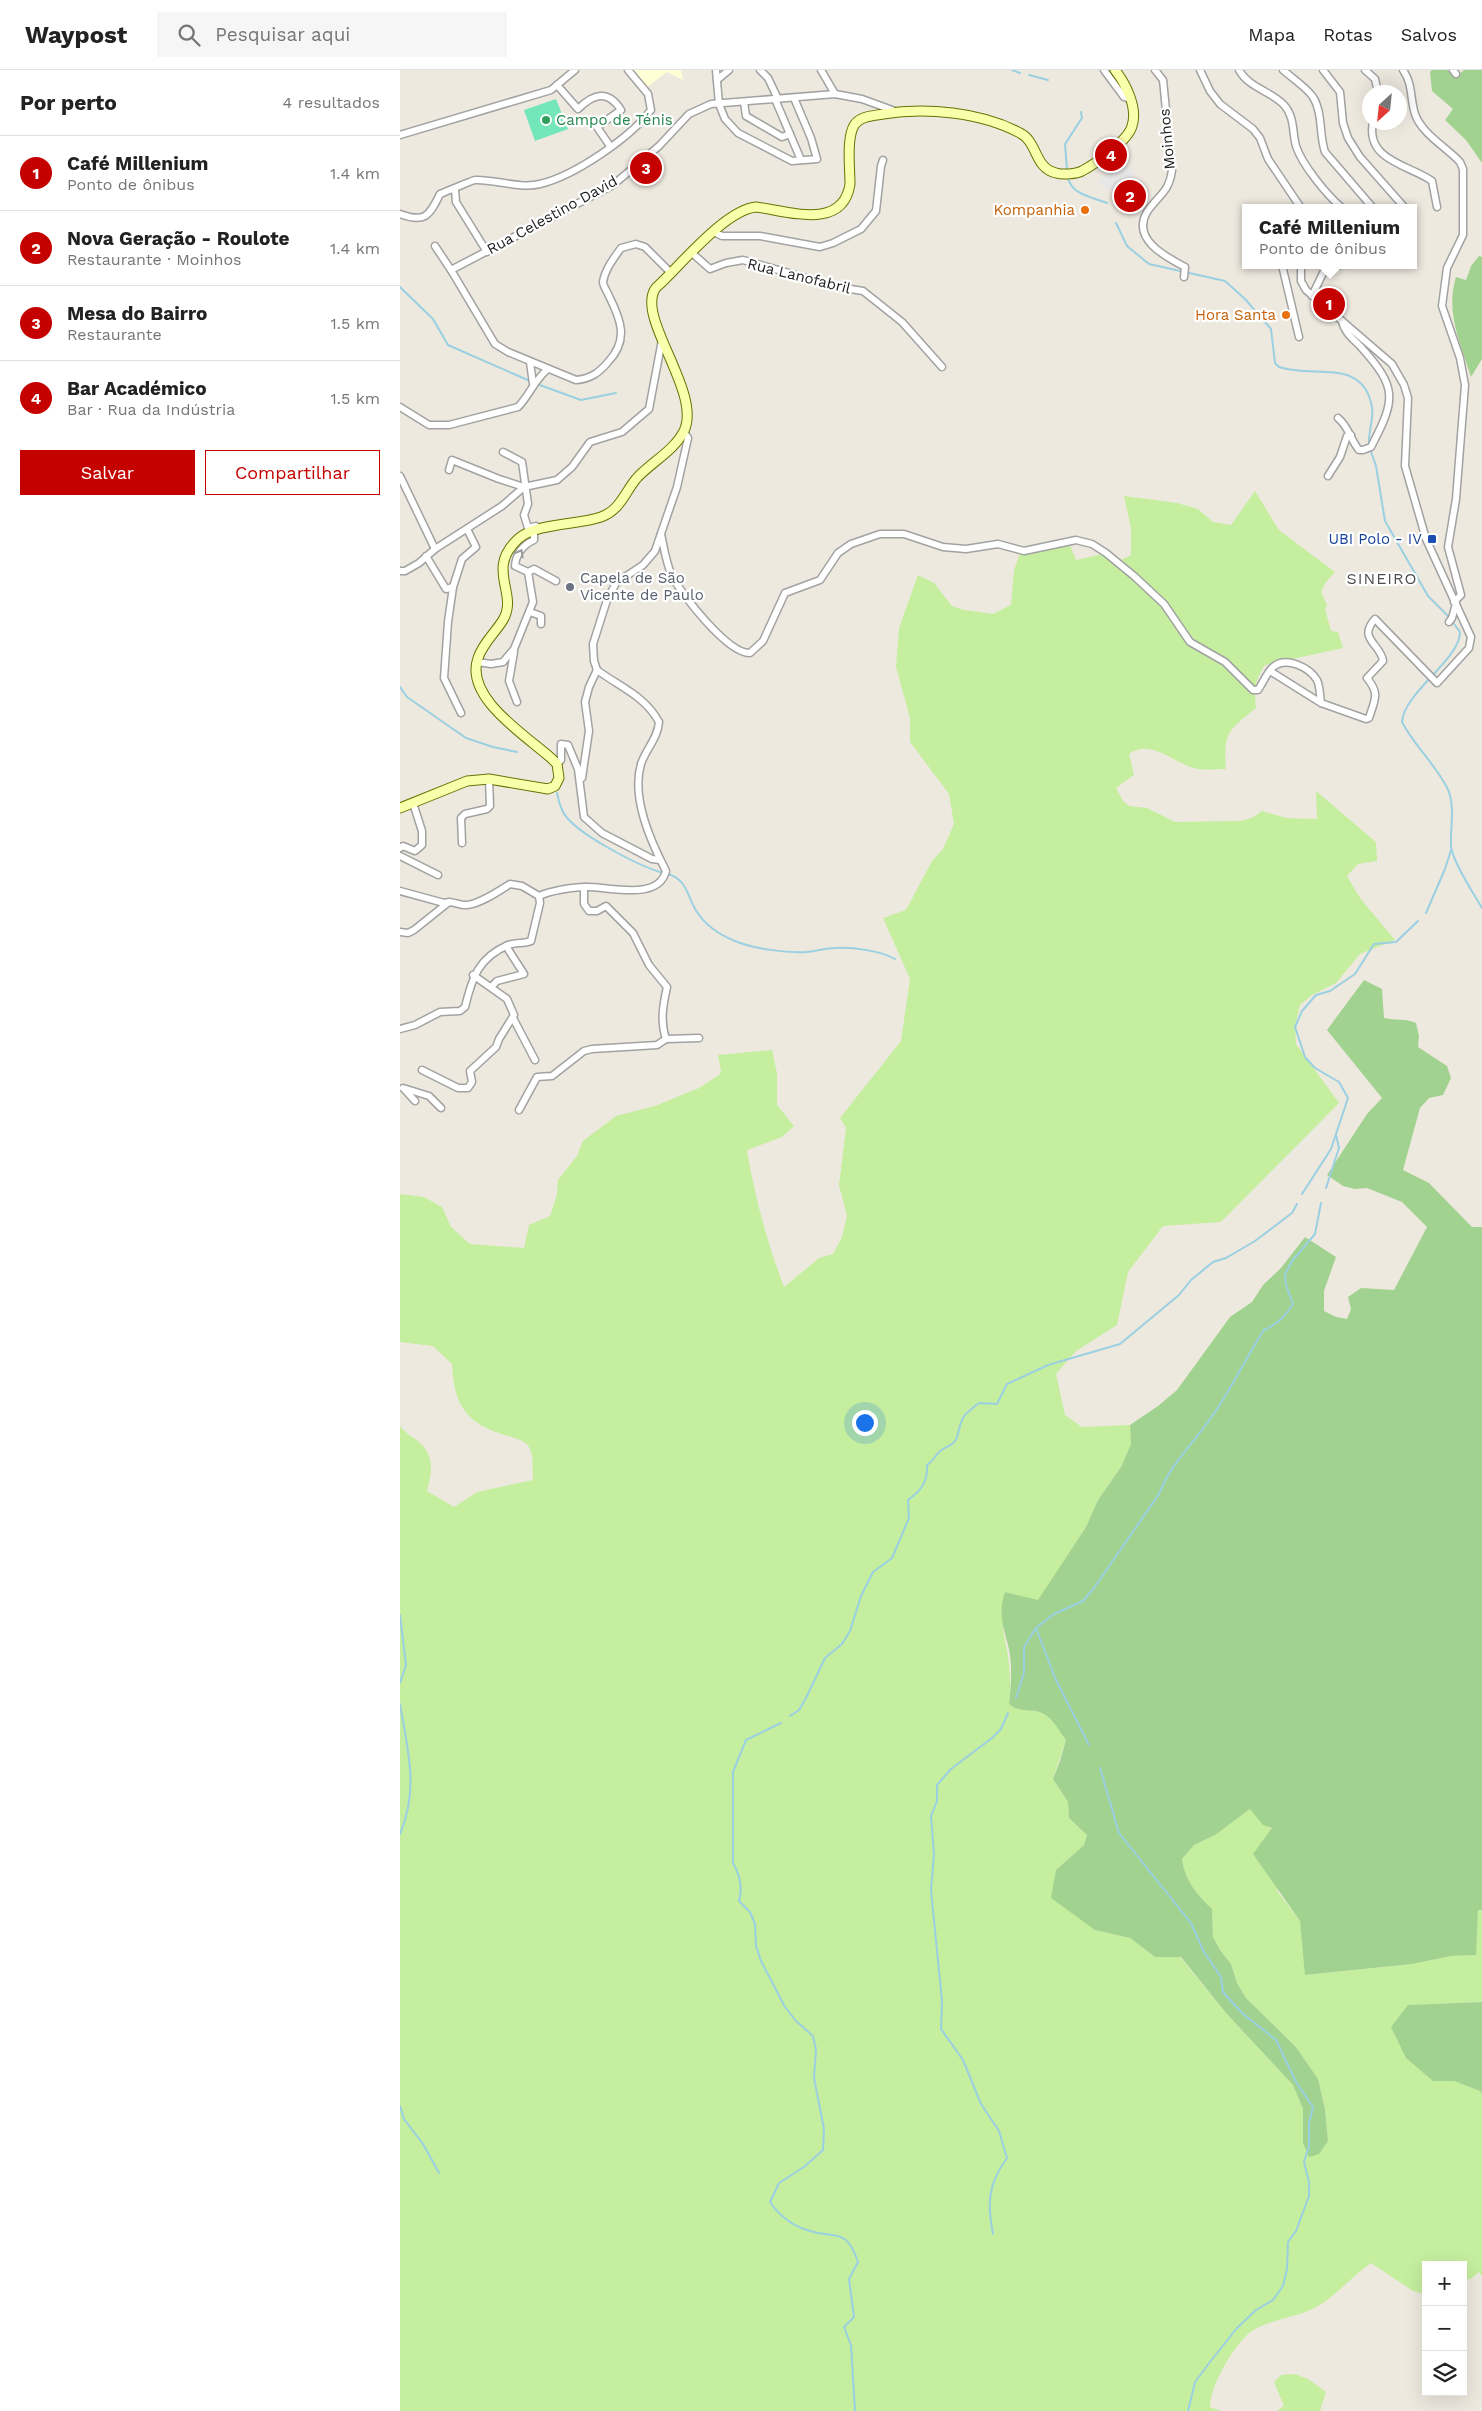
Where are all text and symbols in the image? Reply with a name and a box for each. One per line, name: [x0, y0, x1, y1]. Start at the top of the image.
search box: [157, 12, 507, 57]
text: Waypost: [25, 21, 127, 49]
icon: search: [175, 21, 203, 49]
text: Pesquisar aqui: [215, 23, 350, 46]
text: Mapa: [1248, 24, 1295, 45]
text: Rotas: [1323, 24, 1373, 45]
text: Salvos: [1401, 24, 1457, 45]
north arrow: [1362, 85, 1407, 130]
text: Por perto: [20, 90, 117, 115]
text: 4 resultados: [283, 93, 380, 112]
street label: Moinhos: [1155, 108, 1179, 170]
place label: Campo de Ténis: [556, 111, 673, 129]
marker: Campo de Ténis: [540, 114, 552, 126]
pin: 4: [1095, 136, 1127, 174]
pin: 3: [630, 149, 662, 187]
text: Café Millenium: [67, 152, 208, 175]
text: 1: [33, 164, 39, 183]
text: 1.4 km: [330, 164, 380, 183]
street label: Rua Celestino David: [484, 172, 620, 258]
text: Ponto de ônibus: [67, 175, 195, 194]
pin: 2: [1114, 177, 1146, 215]
place label: Kompanhia: [994, 201, 1076, 219]
marker: Kompanhia: [1079, 204, 1091, 216]
popup: [1242, 204, 1417, 269]
text: Café Millenium: [1259, 216, 1400, 239]
text: Nova Geração - Roulote: [67, 227, 290, 250]
text: 2: [31, 239, 41, 258]
text: 1.4 km: [330, 239, 380, 258]
text: Ponto de ônibus: [1259, 239, 1386, 258]
text: Restaurante · Moinhos: [67, 250, 242, 269]
street label: Rua Lanofabril: [745, 254, 853, 298]
pin: 1: [1313, 285, 1345, 323]
text: Mesa do Bairro: [67, 302, 207, 325]
place label: Hora Santa: [1195, 306, 1276, 324]
marker: Hora Santa: [1280, 309, 1292, 321]
text: 3: [31, 314, 41, 333]
text: 1.5 km: [330, 314, 380, 333]
text: Restaurante: [67, 325, 162, 344]
text: Bar Académico: [67, 377, 207, 400]
text: 4: [31, 389, 41, 408]
text: 1.5 km: [330, 389, 380, 408]
text: Bar · Rua da Indústria: [67, 400, 235, 419]
button: Salvar: [20, 450, 195, 495]
button: Compartilhar: [205, 450, 380, 495]
place label: UBI Polo - IV: [1328, 530, 1422, 548]
marker: UBI Polo - IV: [1426, 533, 1438, 545]
one-way arrow: [513, 550, 523, 559]
place label: Capela de São Vicente de Paulo: [580, 569, 704, 604]
district label: SINEIRO: [1346, 569, 1418, 588]
marker: Capela de São Vicente de Paulo: [564, 581, 576, 593]
your location: [852, 1410, 878, 1436]
map controls: [1422, 2261, 1467, 2396]
button: +: [1422, 2261, 1467, 2306]
button: −: [1422, 2306, 1467, 2351]
button: layers: [1422, 2351, 1467, 2396]

